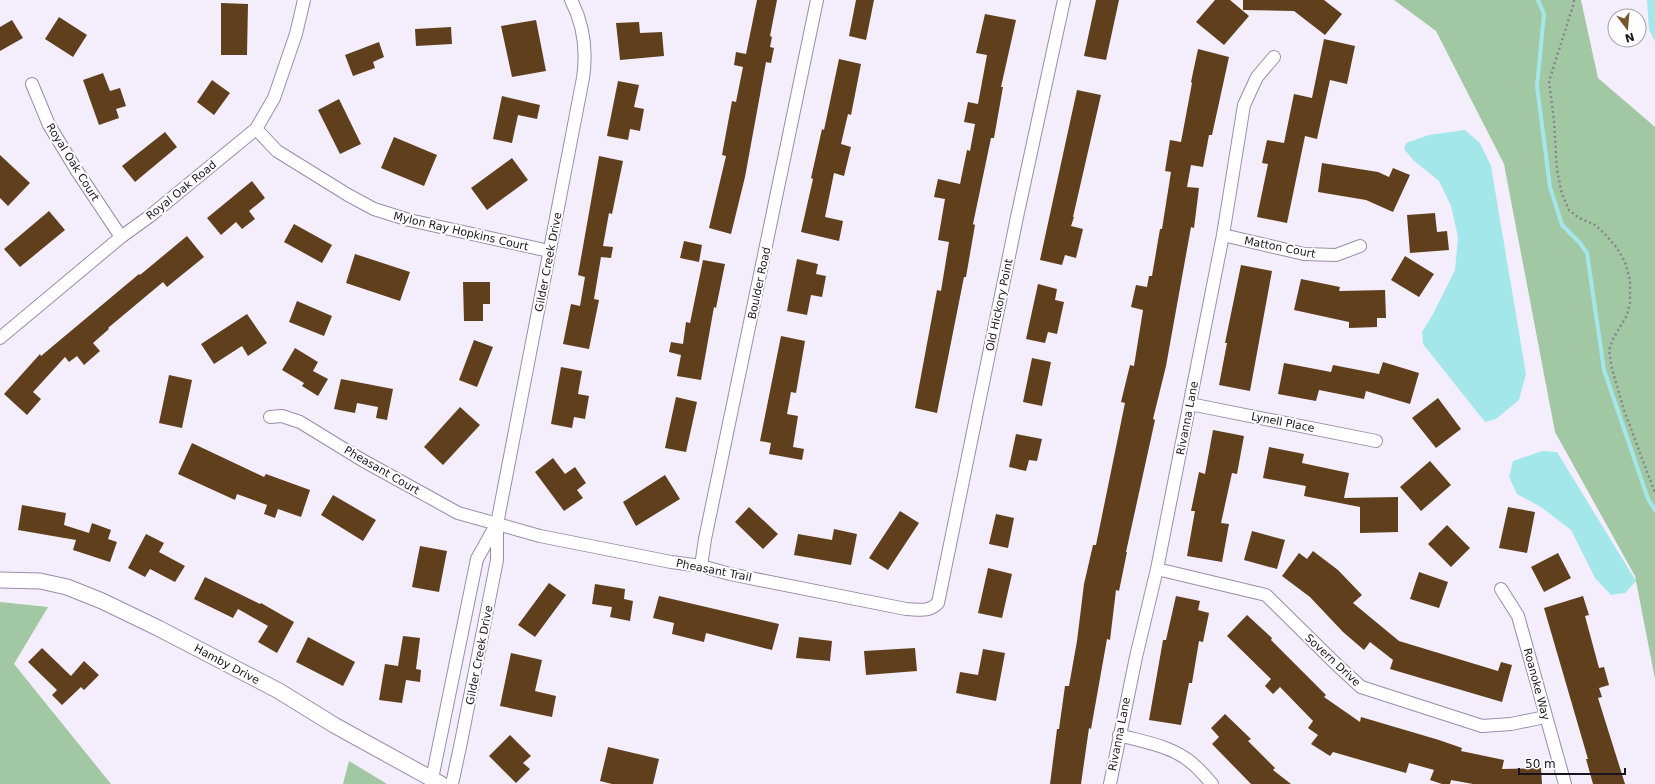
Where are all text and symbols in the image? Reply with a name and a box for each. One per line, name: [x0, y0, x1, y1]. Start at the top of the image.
north arrow: [1607, 8, 1647, 48]
text: N: [1623, 30, 1636, 45]
street label: Royal Oak Court: [43, 121, 102, 204]
street label: Royal Oak Road: [144, 158, 219, 223]
street label: Mylon Ray Hopkins Court: [392, 210, 530, 254]
street label: Gilder Creek Drive: [532, 211, 565, 313]
street label: Matton Court: [1243, 234, 1317, 261]
street label: Boulder Road: [745, 246, 774, 320]
street label: Old Hickory Point: [983, 257, 1016, 352]
street label: Rivanna Lane: [1174, 380, 1201, 456]
street label: Lynell Place: [1250, 410, 1316, 435]
street label: Pheasant Court: [342, 444, 422, 498]
street label: Pheasant Trail: [675, 557, 753, 584]
street label: Gilder Creek Drive: [463, 604, 496, 706]
street label: Sovern Drive: [1302, 631, 1363, 690]
street label: Hamby Drive: [192, 642, 262, 687]
street label: Roanoke Way: [1521, 647, 1552, 722]
street label: Rivanna Lane: [1106, 696, 1133, 772]
scale bar: [1519, 750, 1625, 776]
text: 50 m: [1525, 757, 1556, 771]

